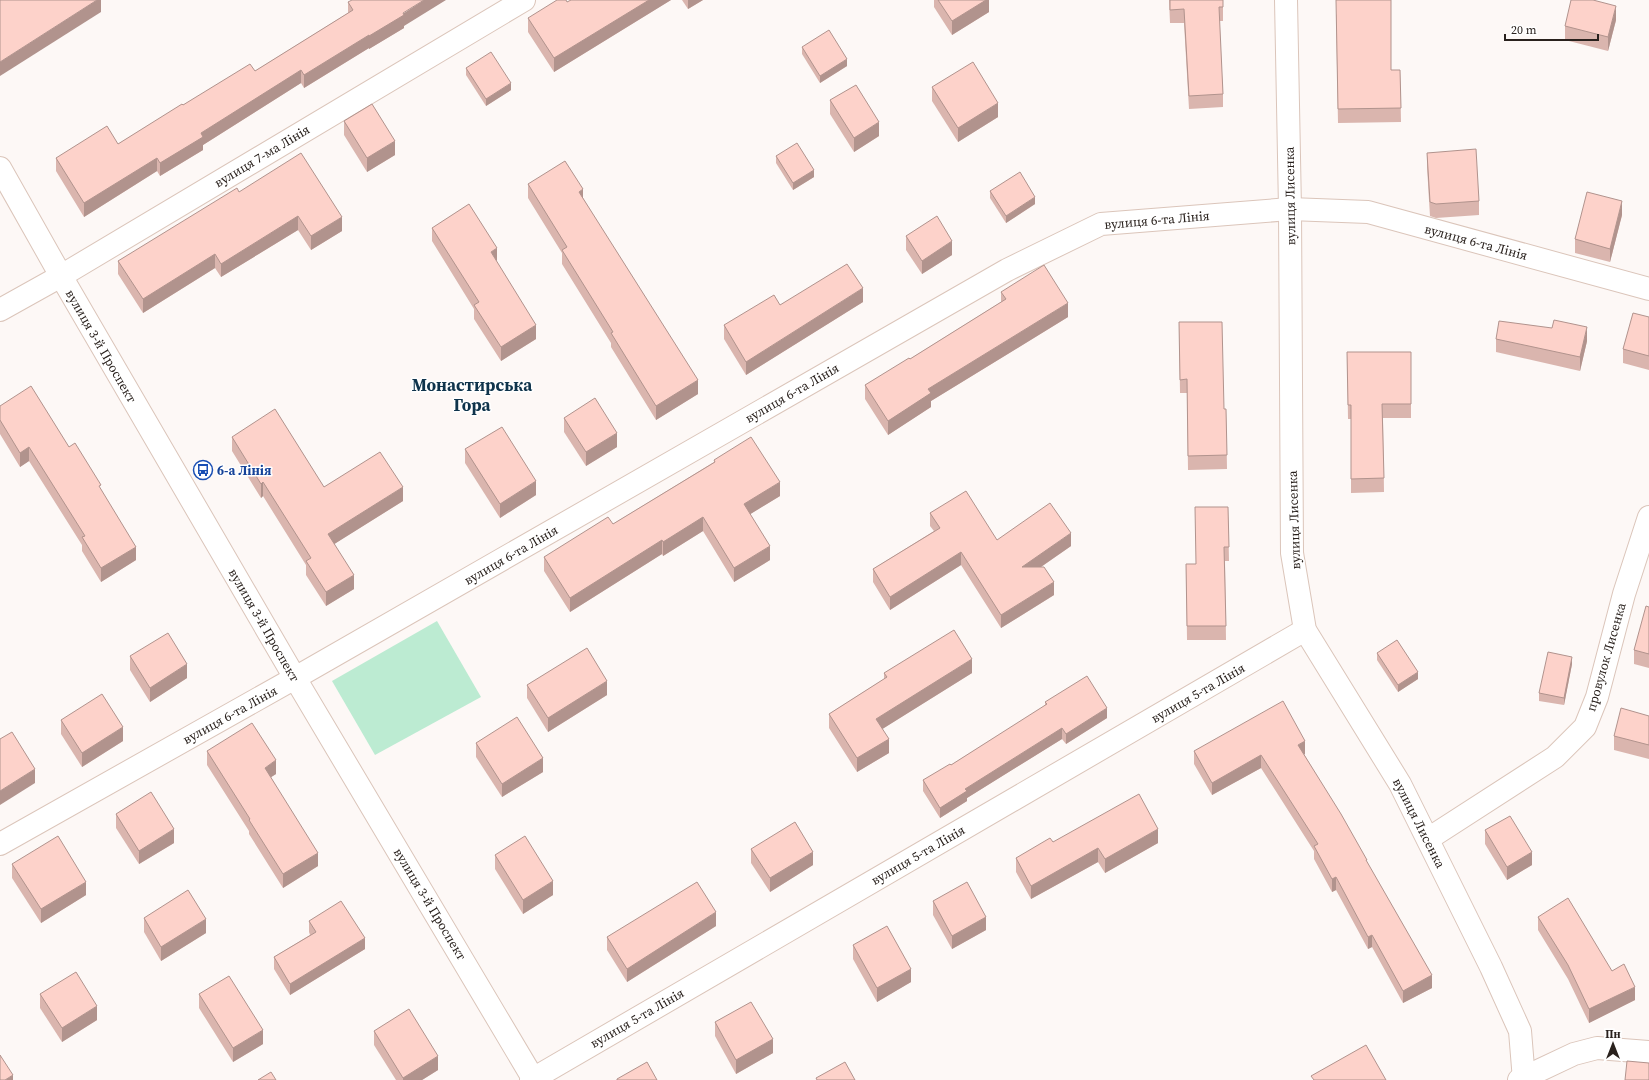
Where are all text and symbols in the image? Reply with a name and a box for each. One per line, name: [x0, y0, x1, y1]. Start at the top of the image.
scale bar: [1505, 16, 1598, 42]
text: 20 m: [1511, 22, 1537, 38]
street label: вулиця 7-ма Лінія: [211, 121, 313, 191]
street label: вулиця Лисенка: [1281, 146, 1299, 246]
street label: вулиця 6-та Лінія: [1104, 207, 1210, 233]
street label: вулиця 6-та Лінія: [1423, 220, 1529, 264]
street label: вулиця 3-й Проспект: [62, 286, 140, 406]
street label: вулиця 6-та Лінія: [742, 359, 842, 427]
district label: Монастирська Гора: [412, 373, 533, 417]
bus stop icon: 6-а Лінія: [192, 459, 214, 481]
place label: 6-а Лінія: [217, 462, 272, 479]
street label: вулиця Лисенка: [1284, 470, 1304, 570]
street label: вулиця 6-та Лінія: [461, 521, 561, 589]
street label: вулиця 3-й Проспект: [225, 565, 303, 685]
street label: провулок Лисенка: [1582, 600, 1630, 713]
street label: вулиця 5-та Лінія: [1148, 659, 1248, 727]
street label: вулиця 6-та Лінія: [180, 682, 280, 748]
street label: вулиця Лисенка: [1389, 775, 1449, 871]
street label: вулиця 5-та Лінія: [868, 821, 968, 889]
street label: вулиця 3-й Проспект: [390, 845, 470, 963]
street label: вулиця 5-та Лінія: [587, 984, 687, 1052]
north arrow: [1593, 1024, 1633, 1064]
text: Пн: [1605, 1027, 1621, 1042]

